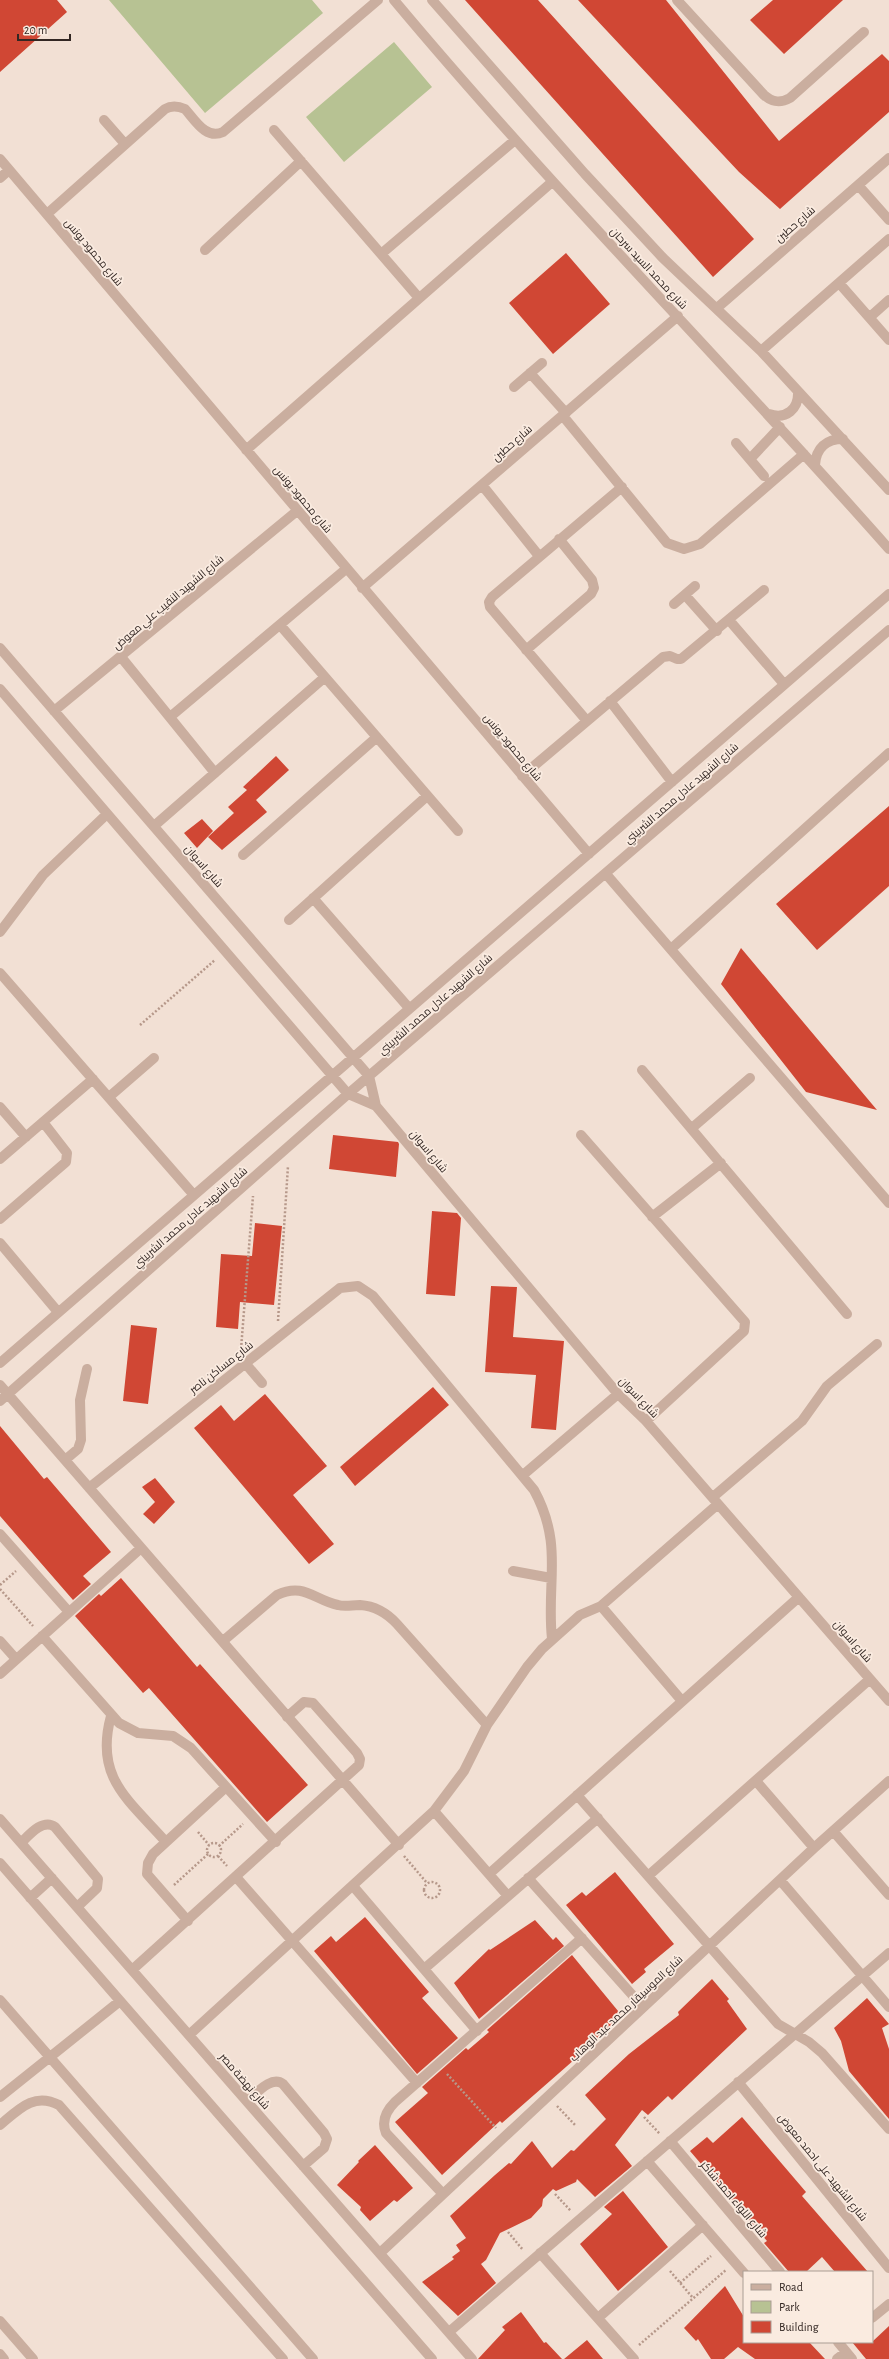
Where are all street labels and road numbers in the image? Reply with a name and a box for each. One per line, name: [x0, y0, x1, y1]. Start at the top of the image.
street label: شارع حطين: [773, 204, 819, 246]
street label: شارع محمود يونس: [61, 217, 125, 289]
street label: شارع محمد السيد سرحان: [607, 225, 689, 313]
street label: شارع حطين: [490, 423, 536, 465]
street label: شارع محمود يونس: [270, 464, 334, 536]
street label: شارع الشهيد النقيب علي معوض: [111, 553, 228, 654]
street label: شارع محمود يونس: [480, 712, 544, 784]
street label: شارع الشهيد عادل محمد الشربيني: [622, 741, 742, 848]
street label: شارع اسوان: [181, 843, 225, 891]
street label: شارع الشهيد عادل محمد الشربيني: [376, 952, 496, 1059]
street label: شارع اسوان: [406, 1128, 449, 1176]
street label: شارع الشهيد عادل محمد الشربيني: [131, 1165, 251, 1272]
street label: شارع مساكن ناصر: [187, 1339, 256, 1398]
street label: شارع اسوان: [615, 1375, 661, 1421]
street label: شارع اسوان: [830, 1618, 874, 1666]
street label: شارع الموسيقار محمد عبد الوهاب: [568, 1953, 686, 2065]
street label: شارع نهضة مصر: [215, 2050, 272, 2113]
street label: شارع الشهيد على احمد معوض: [775, 2112, 869, 2224]
street label: شارع اللواء احمد شاكر: [696, 2158, 769, 2241]

